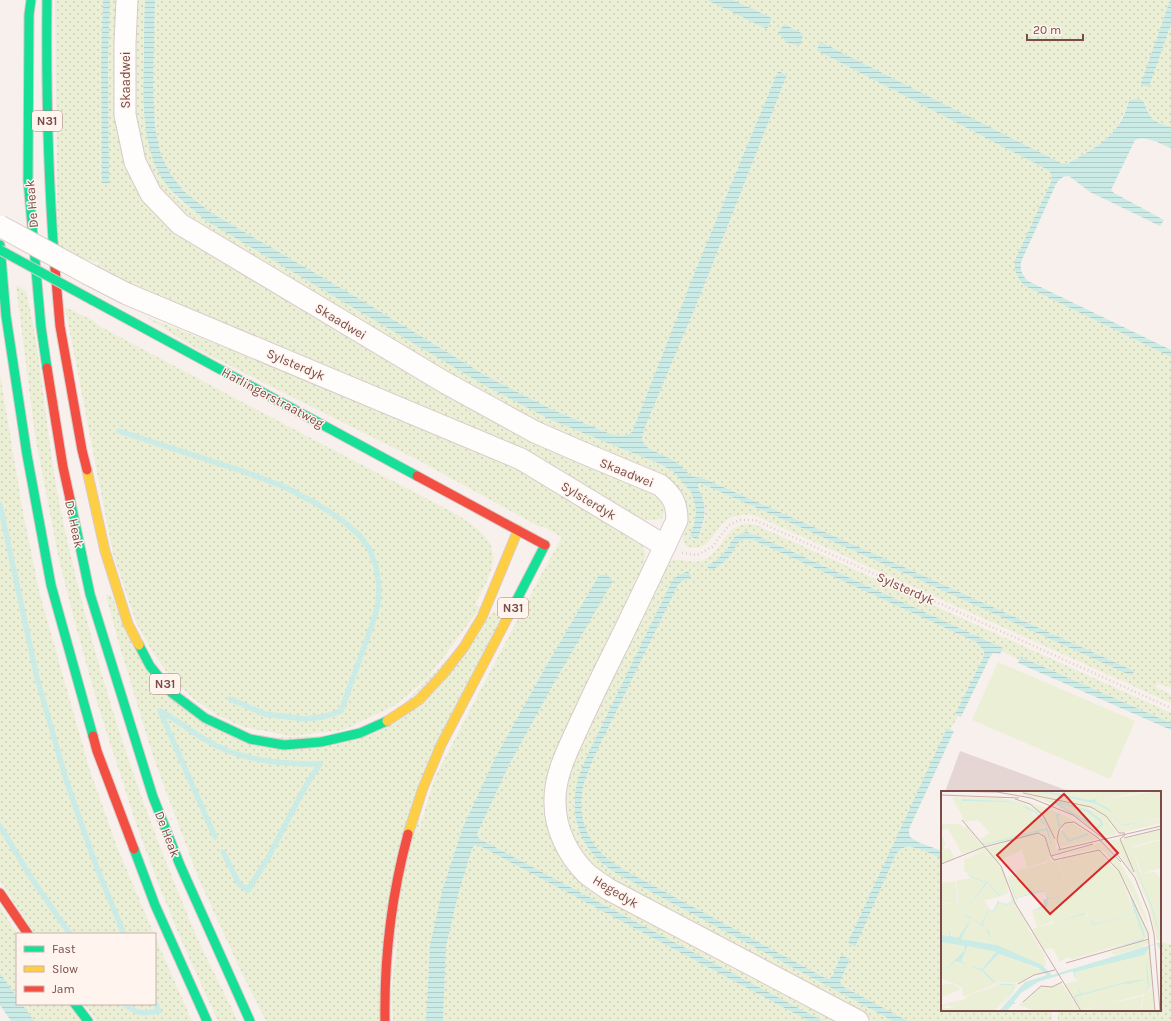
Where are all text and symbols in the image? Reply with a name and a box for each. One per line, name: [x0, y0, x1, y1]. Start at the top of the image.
scale bar: [1027, 16, 1083, 42]
text: 20 m: [1033, 23, 1061, 37]
street label: Skaadwei: [118, 51, 133, 109]
road number: N31: [32, 111, 62, 131]
street label: De Heak: [22, 179, 41, 229]
street label: Skaadwei: [312, 300, 369, 343]
street label: Sylsterdyk: [264, 345, 327, 383]
street label: Harlingerstraatweg: [219, 364, 327, 431]
street label: Skaadwei: [597, 455, 656, 490]
street label: Sylsterdyk: [558, 478, 619, 523]
street label: De Heak: [62, 499, 87, 549]
street label: Sylsterdyk: [875, 569, 937, 608]
road number: N31: [498, 598, 528, 618]
road number: N31: [150, 674, 180, 694]
inset map: [941, 791, 1161, 1011]
street label: De Heak: [152, 809, 183, 859]
street label: Hegedyk: [590, 872, 641, 911]
legend: [16, 933, 156, 1005]
text: Fast: [52, 942, 76, 956]
text: Slow: [52, 962, 78, 976]
text: Jam: [52, 982, 75, 996]

